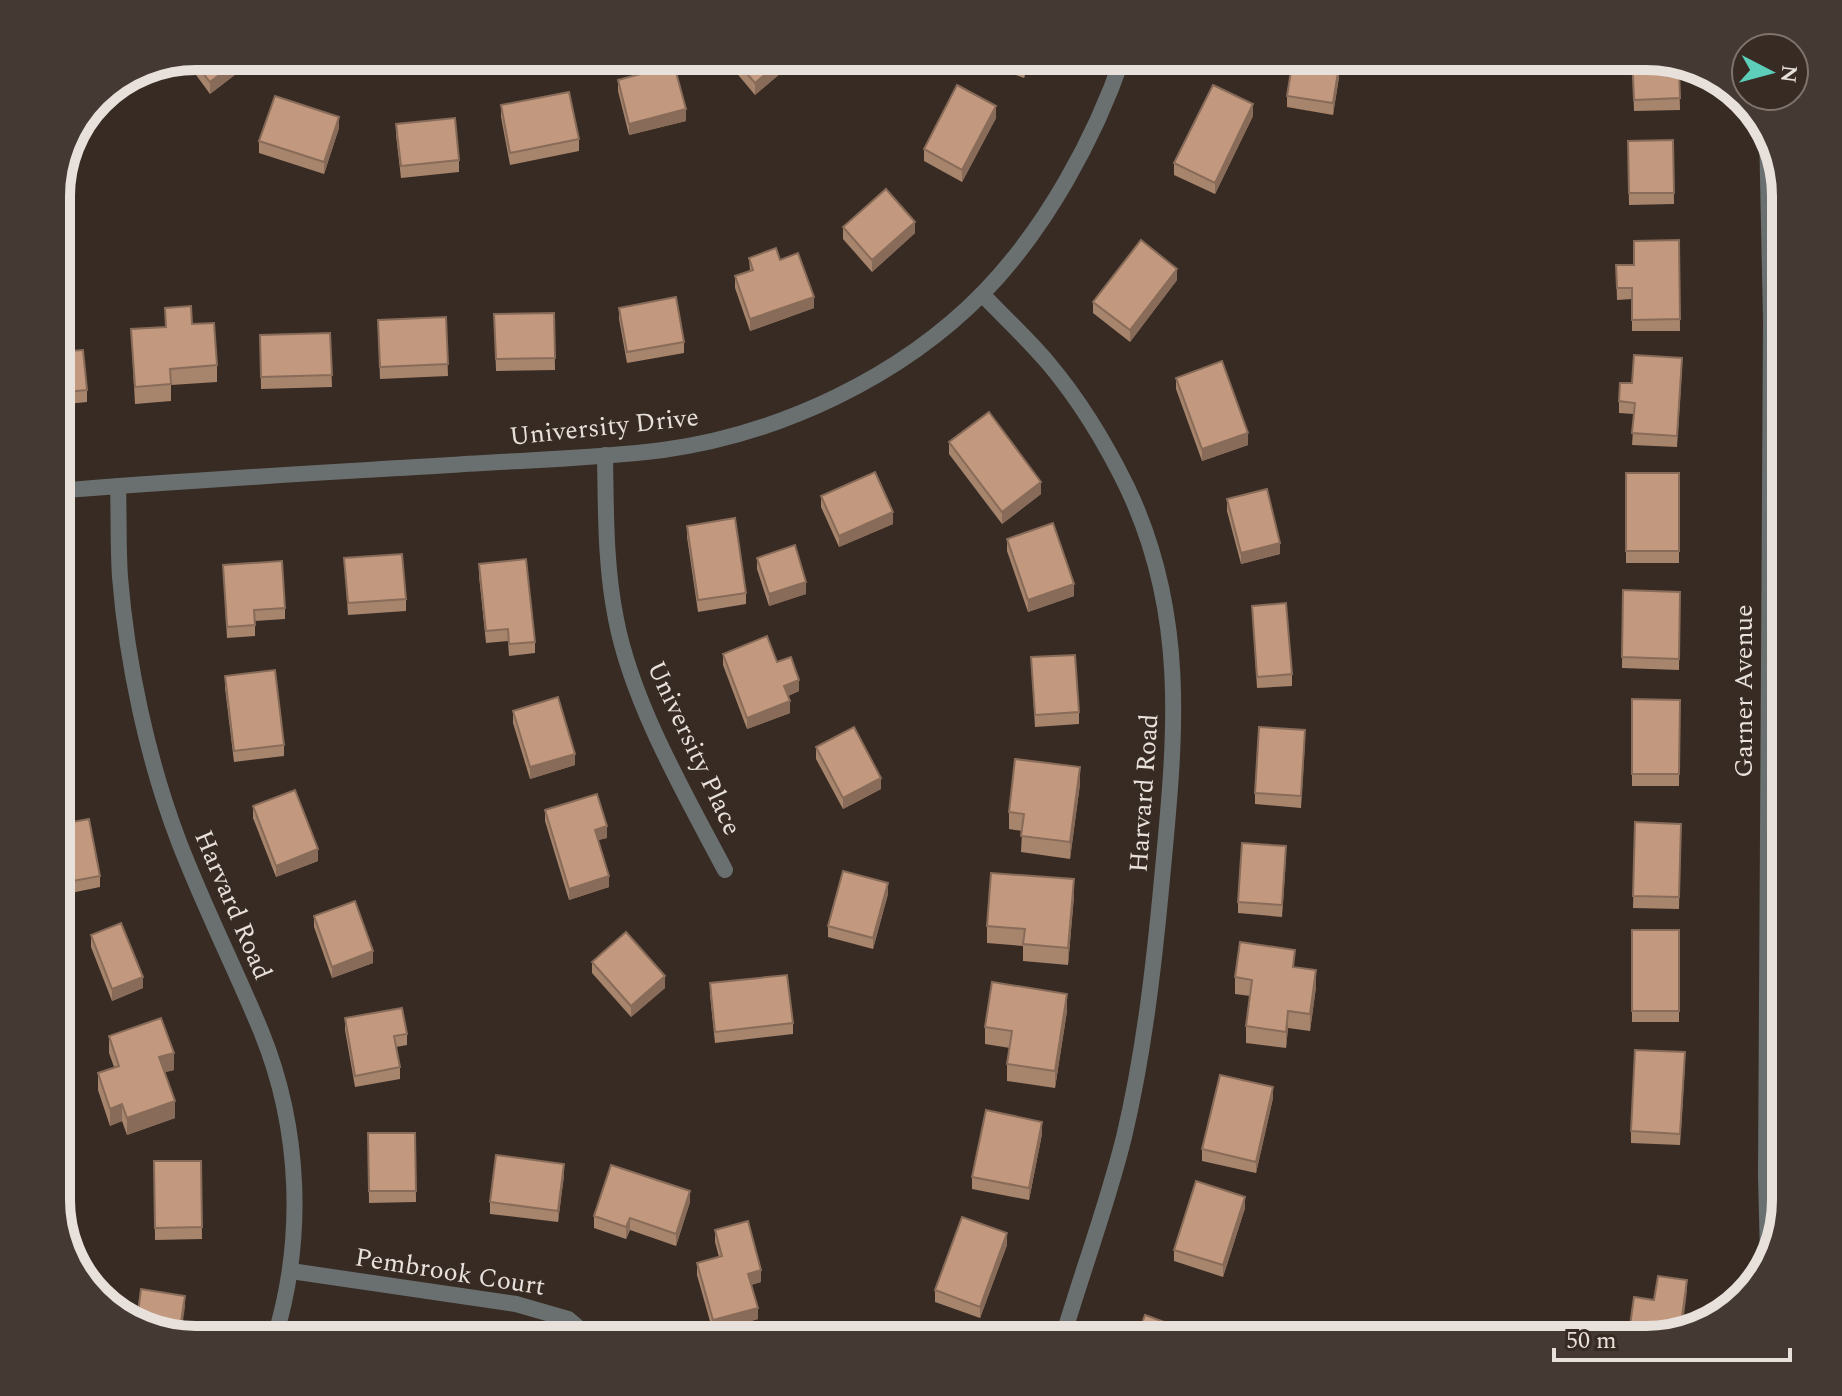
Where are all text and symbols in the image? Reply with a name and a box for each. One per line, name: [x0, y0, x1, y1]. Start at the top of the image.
north arrow: [1730, 32, 1810, 112]
text: N: [1771, 63, 1806, 85]
street label: University Drive: [507, 397, 701, 457]
street label: Garner Avenue: [1724, 604, 1764, 778]
street label: University Place: [636, 654, 752, 842]
street label: Harvard Road: [1118, 712, 1170, 874]
street label: Harvard Road: [183, 824, 283, 986]
street label: Pembrook Court: [352, 1237, 548, 1307]
scale bar: [1554, 1312, 1790, 1362]
text: 50 m: [1566, 1323, 1617, 1359]

